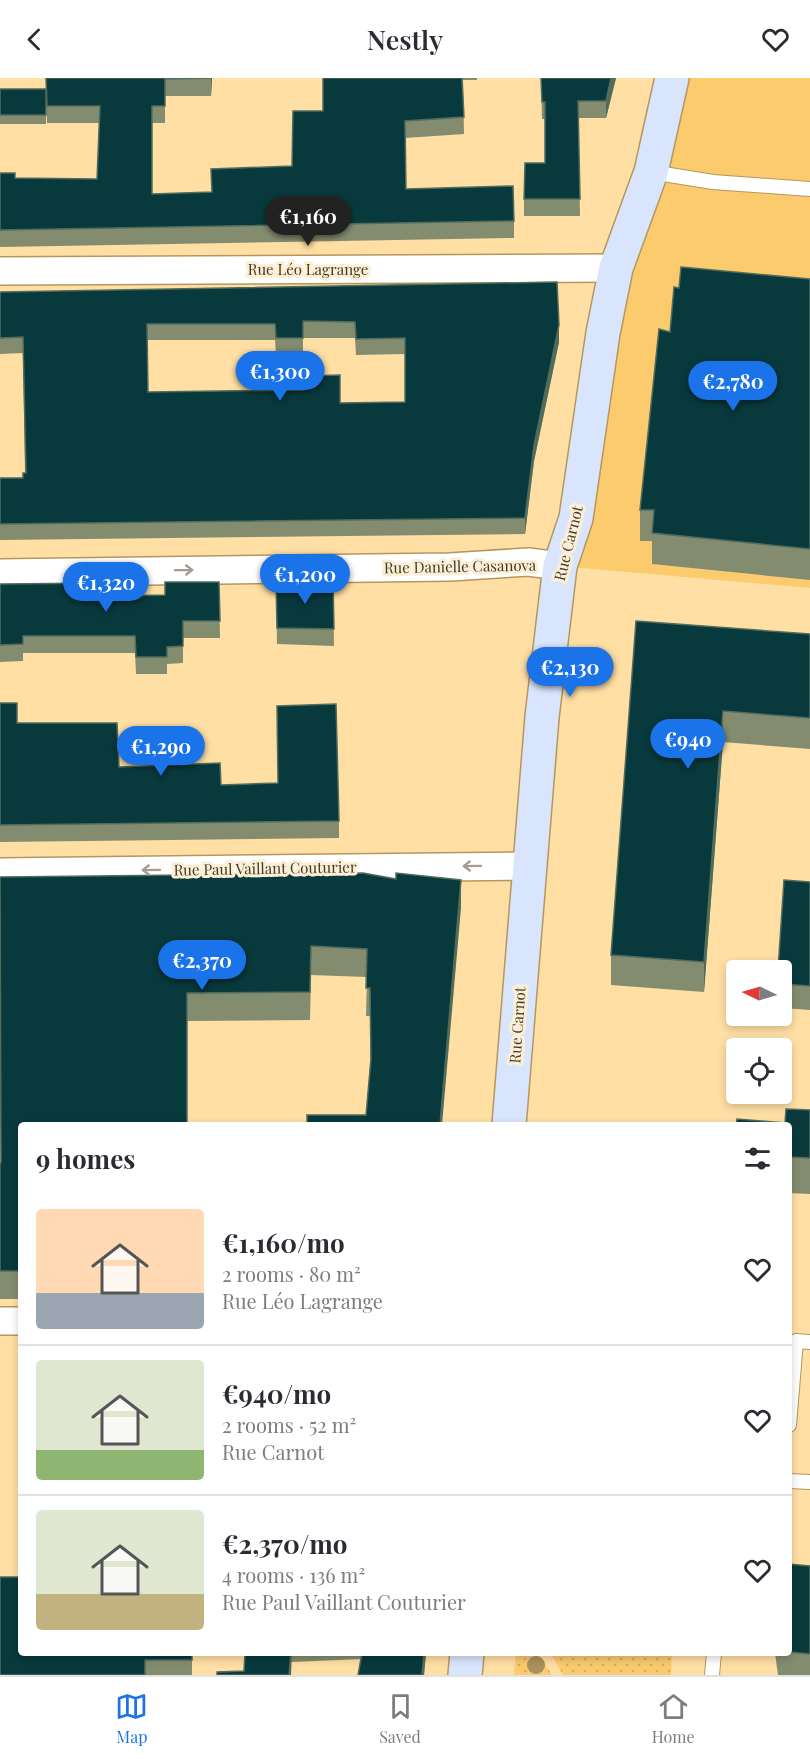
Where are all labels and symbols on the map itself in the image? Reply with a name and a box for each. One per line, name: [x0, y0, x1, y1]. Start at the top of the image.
pin: €1,160: [259, 196, 357, 247]
street label: Rue Léo Lagrange: [248, 259, 368, 279]
pin: €1,300: [231, 351, 329, 402]
pin: €2,780: [684, 361, 782, 412]
street label: Rue Carnot: [549, 503, 587, 583]
pin: €1,200: [256, 554, 354, 605]
street label: Rue Danielle Casanova: [384, 555, 537, 577]
pin: €1,320: [57, 562, 155, 613]
one-way arrow: [174, 564, 194, 576]
pin: €2,130: [521, 647, 619, 698]
pin: €940: [652, 719, 724, 770]
pin: €1,290: [112, 726, 210, 777]
street label: Rue Paul Vaillant Couturier: [173, 856, 357, 880]
one-way arrow: [462, 860, 482, 872]
one-way arrow: [141, 864, 161, 876]
pin: €2,370: [153, 940, 251, 991]
north arrow: [726, 960, 792, 1026]
street label: Rue Carnot: [504, 985, 530, 1064]

